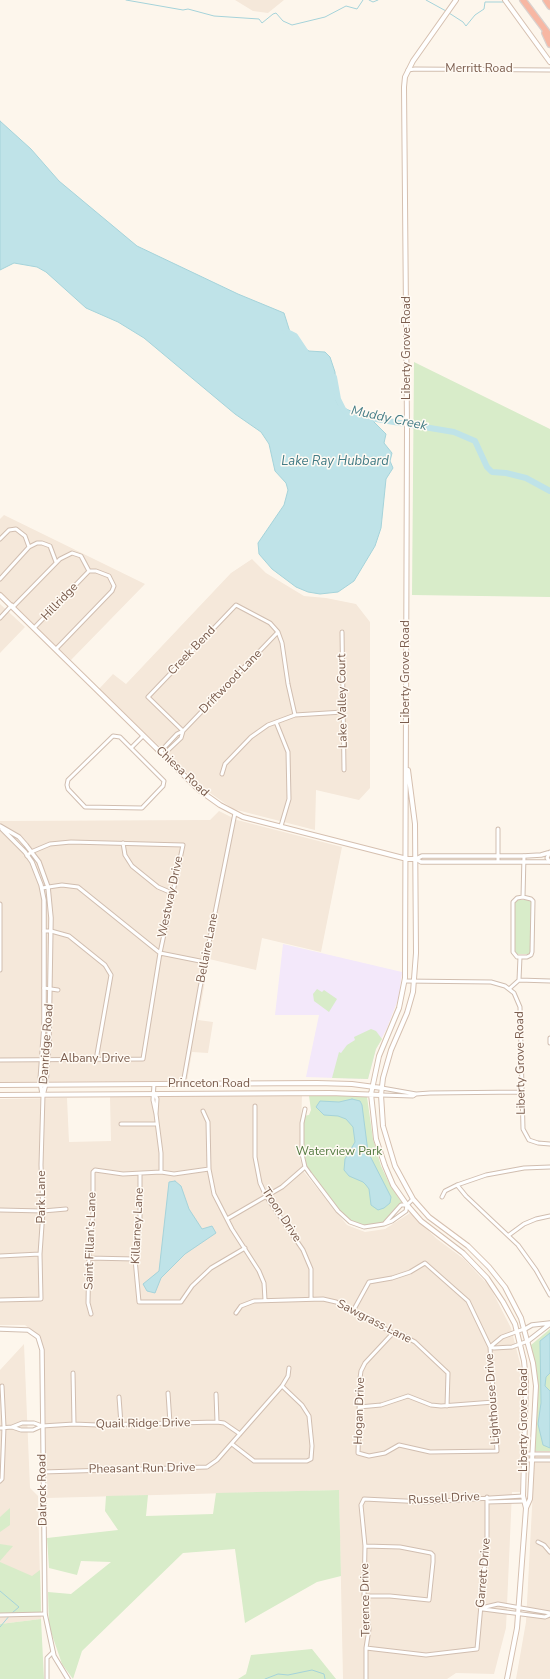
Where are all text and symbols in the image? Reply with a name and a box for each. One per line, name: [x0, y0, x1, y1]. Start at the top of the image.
street label: Merritt Road: [445, 62, 513, 76]
street label: Liberty Grove Road: [400, 296, 414, 400]
water label: Muddy Creek: [350, 403, 428, 435]
water label: Lake Ray Hubbard: [281, 454, 389, 470]
street label: Hillridge: [39, 580, 81, 624]
street label: Liberty Grove Road: [399, 620, 413, 724]
street label: Creek Bend: [165, 624, 219, 678]
street label: Driftwood Lane: [197, 647, 265, 717]
street label: Lake Valley Court: [335, 654, 351, 748]
street label: Chiesa Road: [153, 744, 211, 800]
street label: Westway Drive: [155, 855, 187, 939]
street label: Bellaire Lane: [194, 912, 222, 984]
street label: Danridge Road: [37, 1003, 57, 1085]
street label: Liberty Grove Road: [513, 1011, 529, 1115]
street label: Albany Drive: [60, 1052, 130, 1066]
street label: Princeton Road: [168, 1077, 250, 1091]
park label: Waterview Park: [296, 1145, 382, 1159]
street label: Park Lane: [35, 1170, 49, 1224]
street label: Troon Drive: [258, 1185, 304, 1245]
street label: Killarney Lane: [129, 1187, 147, 1265]
street label: Saint Fillan's Lane: [82, 1192, 100, 1290]
street label: Sawgrass Lane: [334, 1297, 414, 1347]
street label: Lighthouse Drive: [483, 1353, 503, 1445]
street label: Liberty Grove Road: [517, 1368, 531, 1472]
street label: Hogan Drive: [352, 1377, 368, 1445]
street label: Quail Ridge Drive: [96, 1416, 190, 1432]
street label: Dalrock Road: [35, 1454, 51, 1526]
street label: Pheasant Run Drive: [89, 1461, 195, 1477]
street label: Russell Drive: [408, 1490, 480, 1508]
street label: Garrett Drive: [474, 1538, 494, 1608]
street label: Terence Drive: [358, 1563, 374, 1637]

